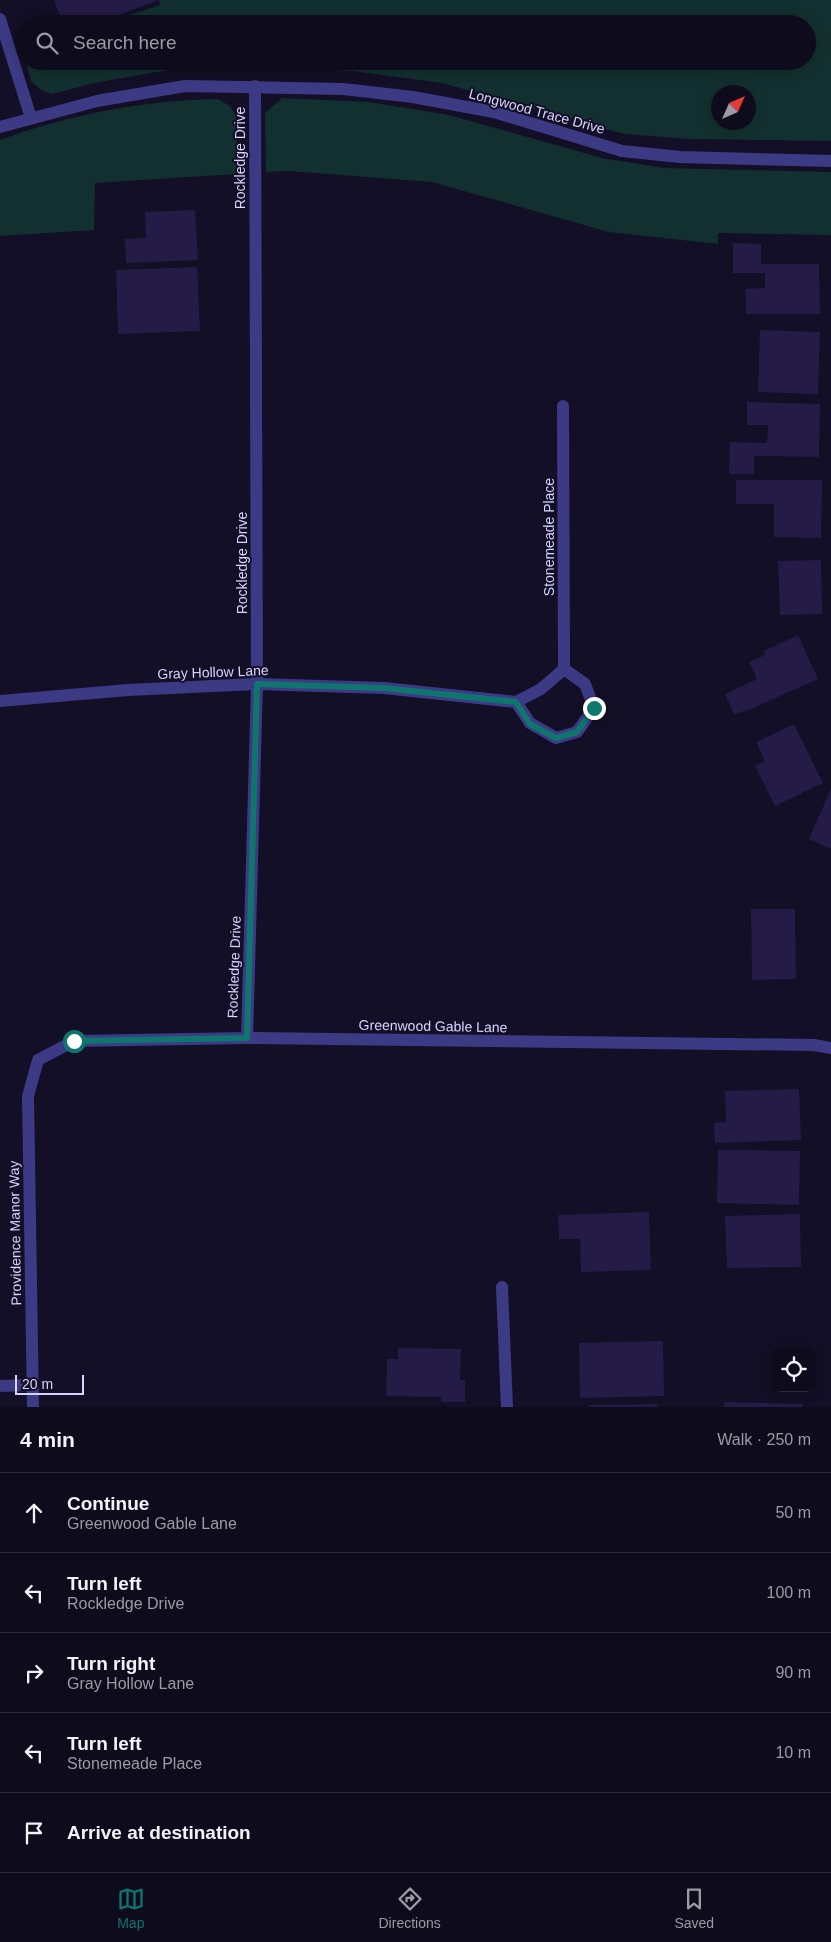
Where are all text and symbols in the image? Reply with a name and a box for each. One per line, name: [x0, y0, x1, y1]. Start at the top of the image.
search box: [15, 15, 816, 70]
icon: search: [33, 29, 61, 57]
text: Search here: [73, 32, 177, 53]
street label: Longwood Trace Drive: [467, 85, 607, 137]
north arrow: [711, 85, 756, 130]
street label: Rockledge Drive: [232, 106, 248, 209]
street label: Stonemeade Place: [541, 478, 557, 596]
street label: Rockledge Drive: [234, 511, 250, 614]
street label: Gray Hollow Lane: [157, 662, 269, 682]
route end: [583, 697, 606, 720]
street label: Rockledge Drive: [224, 915, 244, 1019]
street label: Greenwood Gable Lane: [359, 1017, 508, 1035]
route start: [63, 1030, 86, 1053]
street label: Providence Manor Way: [6, 1160, 24, 1306]
map controls: [771, 1347, 816, 1392]
button: locate: [771, 1347, 816, 1392]
scale bar: [15, 1372, 84, 1395]
text: 20 m: [22, 1376, 53, 1392]
text: 4 min: [20, 1428, 75, 1451]
text: Walk · 250 m: [717, 1431, 811, 1448]
text: Continue: [67, 1493, 149, 1514]
icon: ahead: [20, 1499, 48, 1527]
text: 50 m: [775, 1504, 811, 1521]
text: Greenwood Gable Lane: [67, 1515, 237, 1532]
text: Turn left: [67, 1573, 142, 1594]
icon: left: [20, 1579, 48, 1607]
text: 100 m: [767, 1584, 811, 1601]
text: Rockledge Drive: [67, 1595, 184, 1612]
text: Turn right: [67, 1653, 155, 1674]
icon: right: [20, 1659, 48, 1687]
text: 90 m: [775, 1664, 811, 1681]
text: Gray Hollow Lane: [67, 1675, 194, 1692]
text: Turn left: [67, 1733, 142, 1754]
icon: left: [20, 1739, 48, 1767]
text: 10 m: [775, 1744, 811, 1761]
text: Stonemeade Place: [67, 1755, 202, 1772]
icon: arrive: [20, 1819, 48, 1847]
text: Arrive at destination: [67, 1822, 251, 1843]
tab: Map: [117, 1885, 145, 1931]
tab: Directions: [379, 1885, 441, 1931]
tab: Saved: [674, 1885, 714, 1931]

